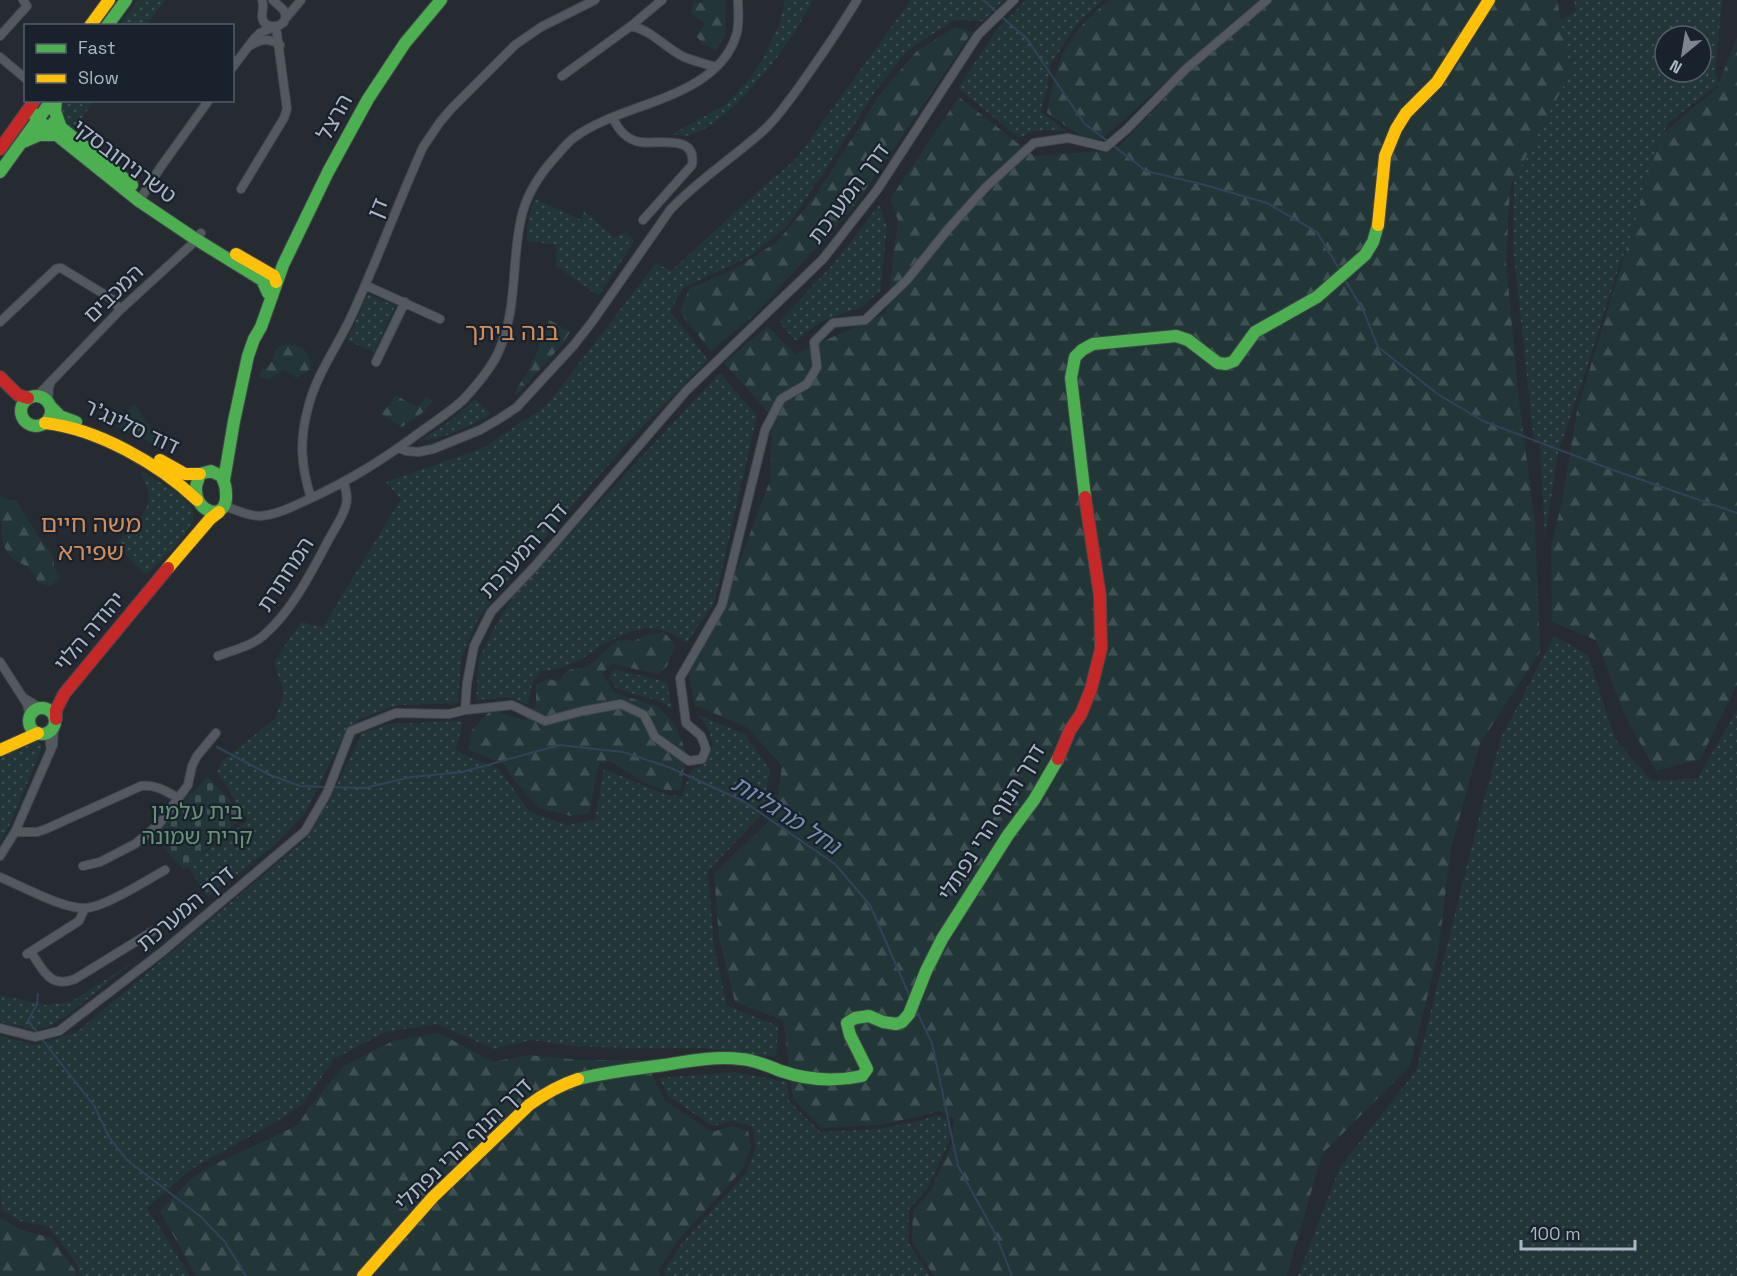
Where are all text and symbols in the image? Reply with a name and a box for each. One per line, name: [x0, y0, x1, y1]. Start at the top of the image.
legend: [24, 24, 234, 102]
north arrow: [1653, 24, 1713, 84]
text: Fast: [78, 36, 115, 59]
text: N: [1666, 55, 1686, 78]
text: Slow: [78, 66, 119, 89]
street label: הרצל: [310, 89, 358, 145]
street label: טשרניחובסקי: [67, 113, 183, 209]
street label: דרך המערכת: [801, 137, 895, 249]
street label: דן: [360, 194, 394, 222]
street label: המכבים: [77, 258, 149, 328]
district label: בנה ביתך: [465, 316, 559, 347]
street label: דוד סלינג'ר: [80, 392, 184, 460]
street label: דרך המערכת: [473, 496, 573, 604]
district label: משה חיים שפירא: [41, 508, 141, 567]
street label: המחתרת: [250, 531, 320, 617]
street label: יהודה הלוי: [47, 585, 131, 677]
street label: דרך הנוף הרי נפתלי: [931, 738, 1051, 906]
water label: נחל מרגליות: [726, 768, 848, 862]
park label: בית עלמין קרית שמונה: [141, 797, 253, 850]
street label: דרך המערכת: [130, 859, 240, 957]
street label: דרך הנוף הרי נפתלי: [389, 1071, 538, 1217]
scale bar: [1521, 1213, 1635, 1251]
text: 100 m: [1530, 1222, 1581, 1245]

